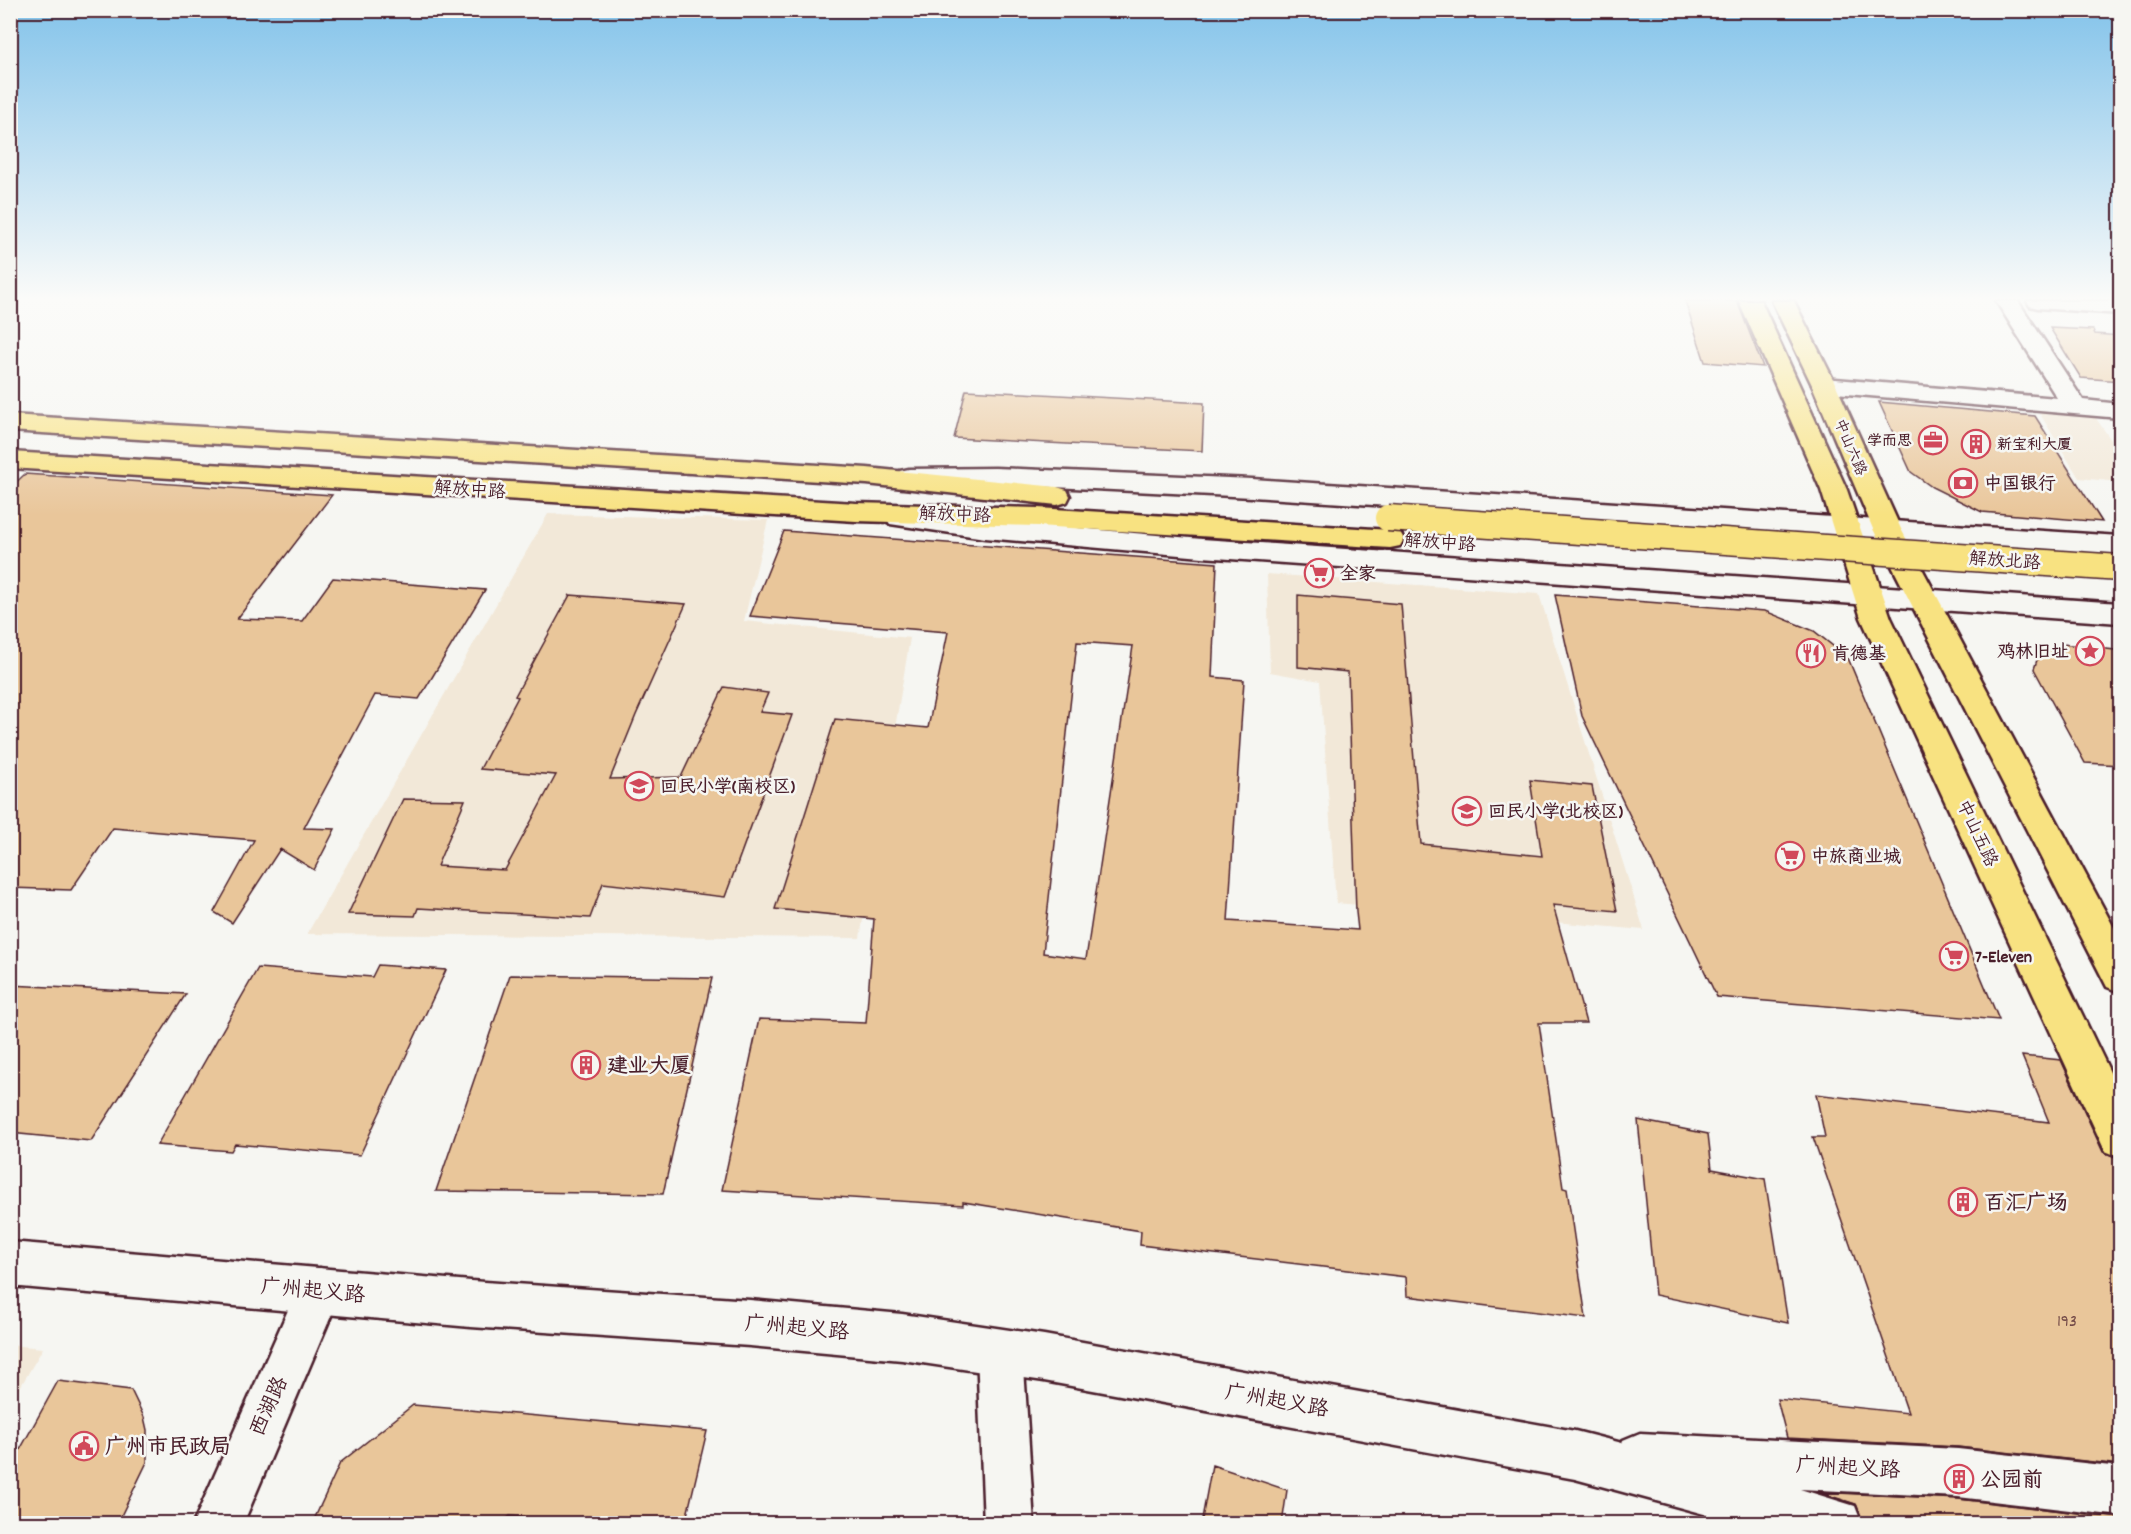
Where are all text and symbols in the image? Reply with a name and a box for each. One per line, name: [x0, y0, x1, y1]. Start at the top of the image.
street label: 中山六路: [1827, 416, 1871, 480]
office icon: 学而思: [1917, 424, 1949, 456]
building icon: 新宝利大厦: [1960, 428, 1992, 460]
place label: 学而思: [1867, 431, 1912, 453]
place label: 新宝利大厦: [1997, 435, 2072, 457]
bank icon: 中国银行: [1947, 467, 1979, 499]
place label: 中国银行: [1984, 473, 2056, 498]
street label: 解放中路: [433, 477, 507, 506]
street label: 解放中路: [918, 503, 991, 530]
street label: 解放中路: [1403, 530, 1477, 559]
street label: 解放北路: [1968, 548, 2042, 577]
supermarket icon: 全家: [1303, 557, 1335, 589]
place label: 全家: [1340, 563, 1376, 588]
place icon: 鸡林旧址: [2074, 635, 2106, 667]
restaurant icon: 肯德基: [1795, 637, 1827, 669]
place label: 鸡林旧址: [1997, 641, 2069, 666]
place label: 肯德基: [1832, 643, 1886, 668]
school or university icon: 回民小学(南校区): [623, 770, 655, 802]
place label: 回民小学(南校区): [660, 776, 795, 801]
school or university icon: 回民小学(北校区): [1451, 795, 1483, 827]
street label: 中山五路: [1949, 796, 2002, 872]
place label: 回民小学(北校区): [1488, 801, 1623, 826]
supermarket icon: 中旅商业城: [1774, 840, 1806, 872]
place label: 中旅商业城: [1811, 846, 1901, 871]
supermarket icon: 7-Eleven: [1938, 940, 1970, 972]
place label: 7-Eleven: [1975, 946, 2032, 971]
building icon: 建业大厦: [570, 1049, 602, 1081]
place label: 建业大厦: [607, 1053, 691, 1083]
building icon: 百汇广场: [1947, 1186, 1979, 1218]
place label: 百汇广场: [1984, 1190, 2068, 1220]
street label: 广州起义路: [259, 1273, 366, 1313]
street label: 广州起义路: [743, 1310, 850, 1350]
house number: 193: [2057, 1310, 2077, 1335]
street label: 西湖路: [244, 1372, 297, 1442]
street label: 广州起义路: [1222, 1379, 1331, 1427]
public building icon: 广州市民政局: [68, 1430, 100, 1462]
place label: 广州市民政局: [105, 1434, 231, 1464]
street label: 广州起义路: [1795, 1452, 1901, 1488]
building icon: 公园前: [1943, 1463, 1975, 1495]
place label: 公园前: [1980, 1467, 2043, 1497]

